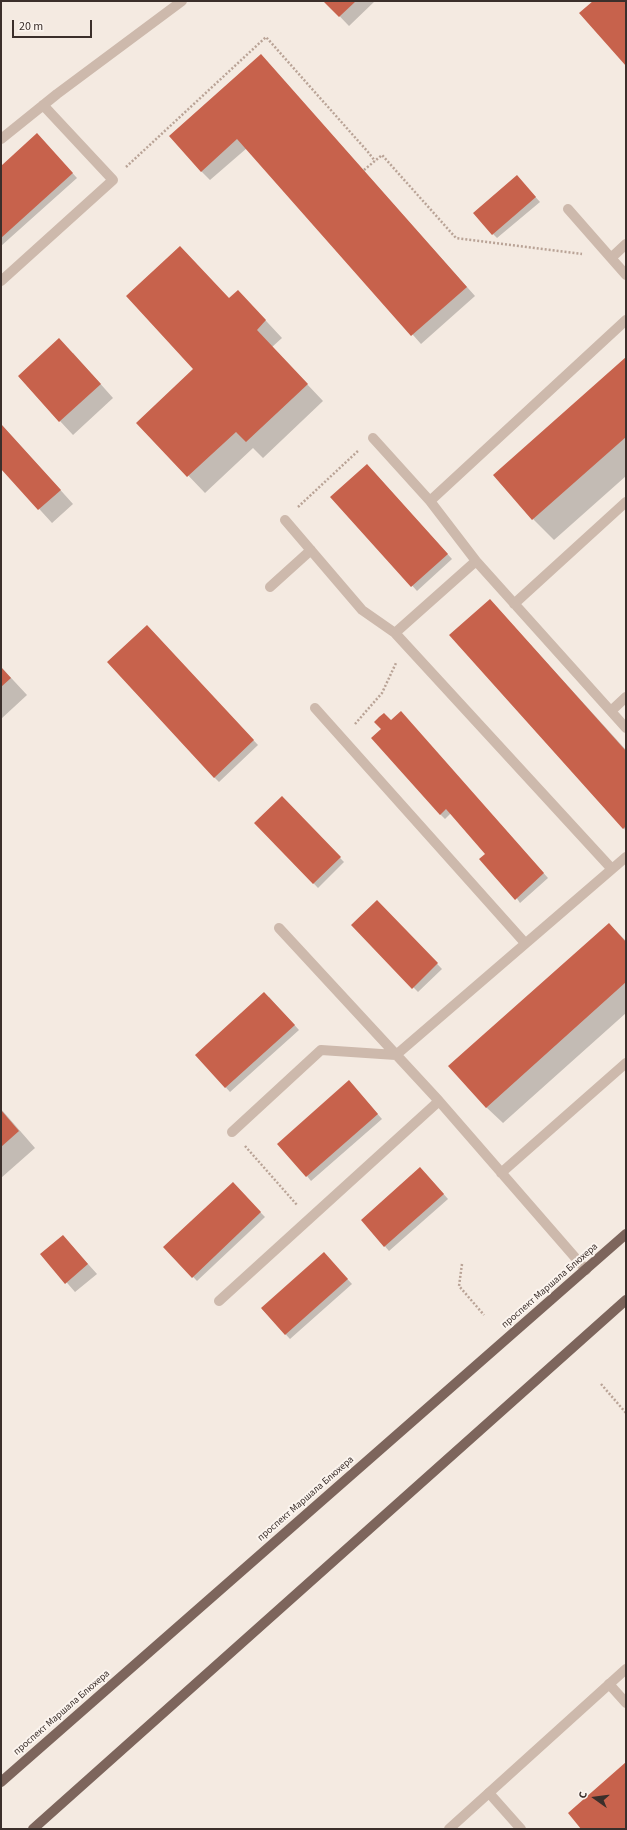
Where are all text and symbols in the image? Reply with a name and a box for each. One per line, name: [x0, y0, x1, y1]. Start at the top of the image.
scale bar: [14, 12, 94, 38]
text: 20 m: [19, 18, 43, 35]
street label: проспект Маршала Блюхера: [499, 1241, 601, 1331]
street label: проспект Маршала Блюхера: [255, 1454, 357, 1544]
street label: проспект Маршала Блюхера: [11, 1668, 113, 1758]
north arrow: [575, 1778, 615, 1818]
text: С: [575, 1790, 591, 1800]

